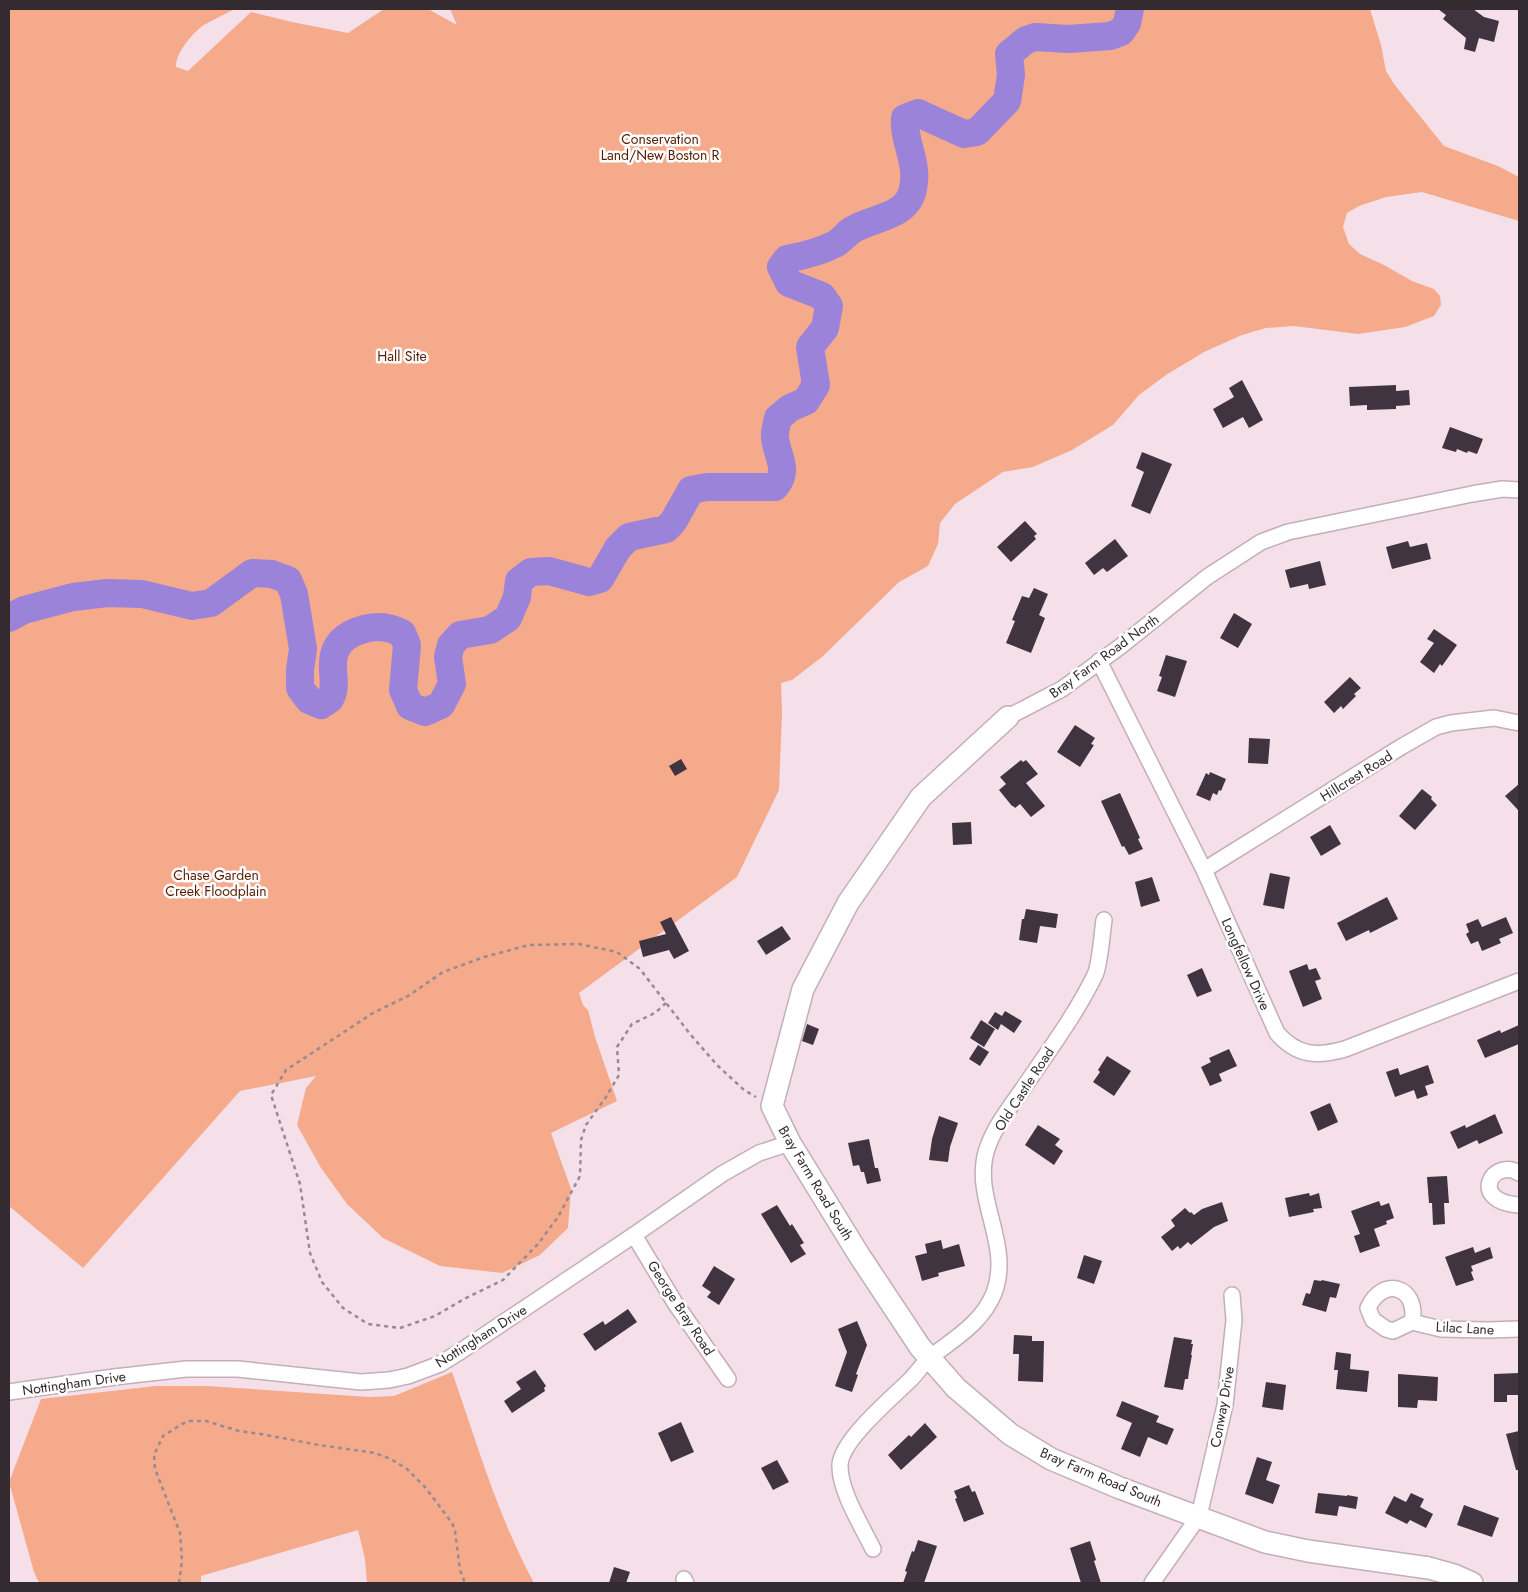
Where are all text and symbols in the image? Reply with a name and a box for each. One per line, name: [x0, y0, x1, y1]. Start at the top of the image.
park label: Conservation Land/New Boston R: [601, 129, 719, 165]
park label: Hall Site: [377, 346, 427, 366]
street label: Bray Farm Road North: [1045, 609, 1163, 703]
street label: Hillcrest Road: [1316, 746, 1396, 806]
park label: Chase Garden Creek Floodplain: [165, 865, 267, 901]
street label: Longfellow Drive: [1217, 915, 1275, 1013]
street label: Old Castle Road: [989, 1043, 1059, 1135]
street label: Bray Farm Road South: [774, 1122, 858, 1244]
street label: George Bray Road: [643, 1257, 719, 1359]
street label: Nottingham Drive: [431, 1300, 531, 1372]
street label: Lilac Lane: [1435, 1316, 1495, 1340]
street label: Conway Drive: [1205, 1365, 1239, 1449]
street label: Nottingham Drive: [21, 1366, 127, 1400]
street label: Bray Farm Road South: [1037, 1442, 1165, 1512]

